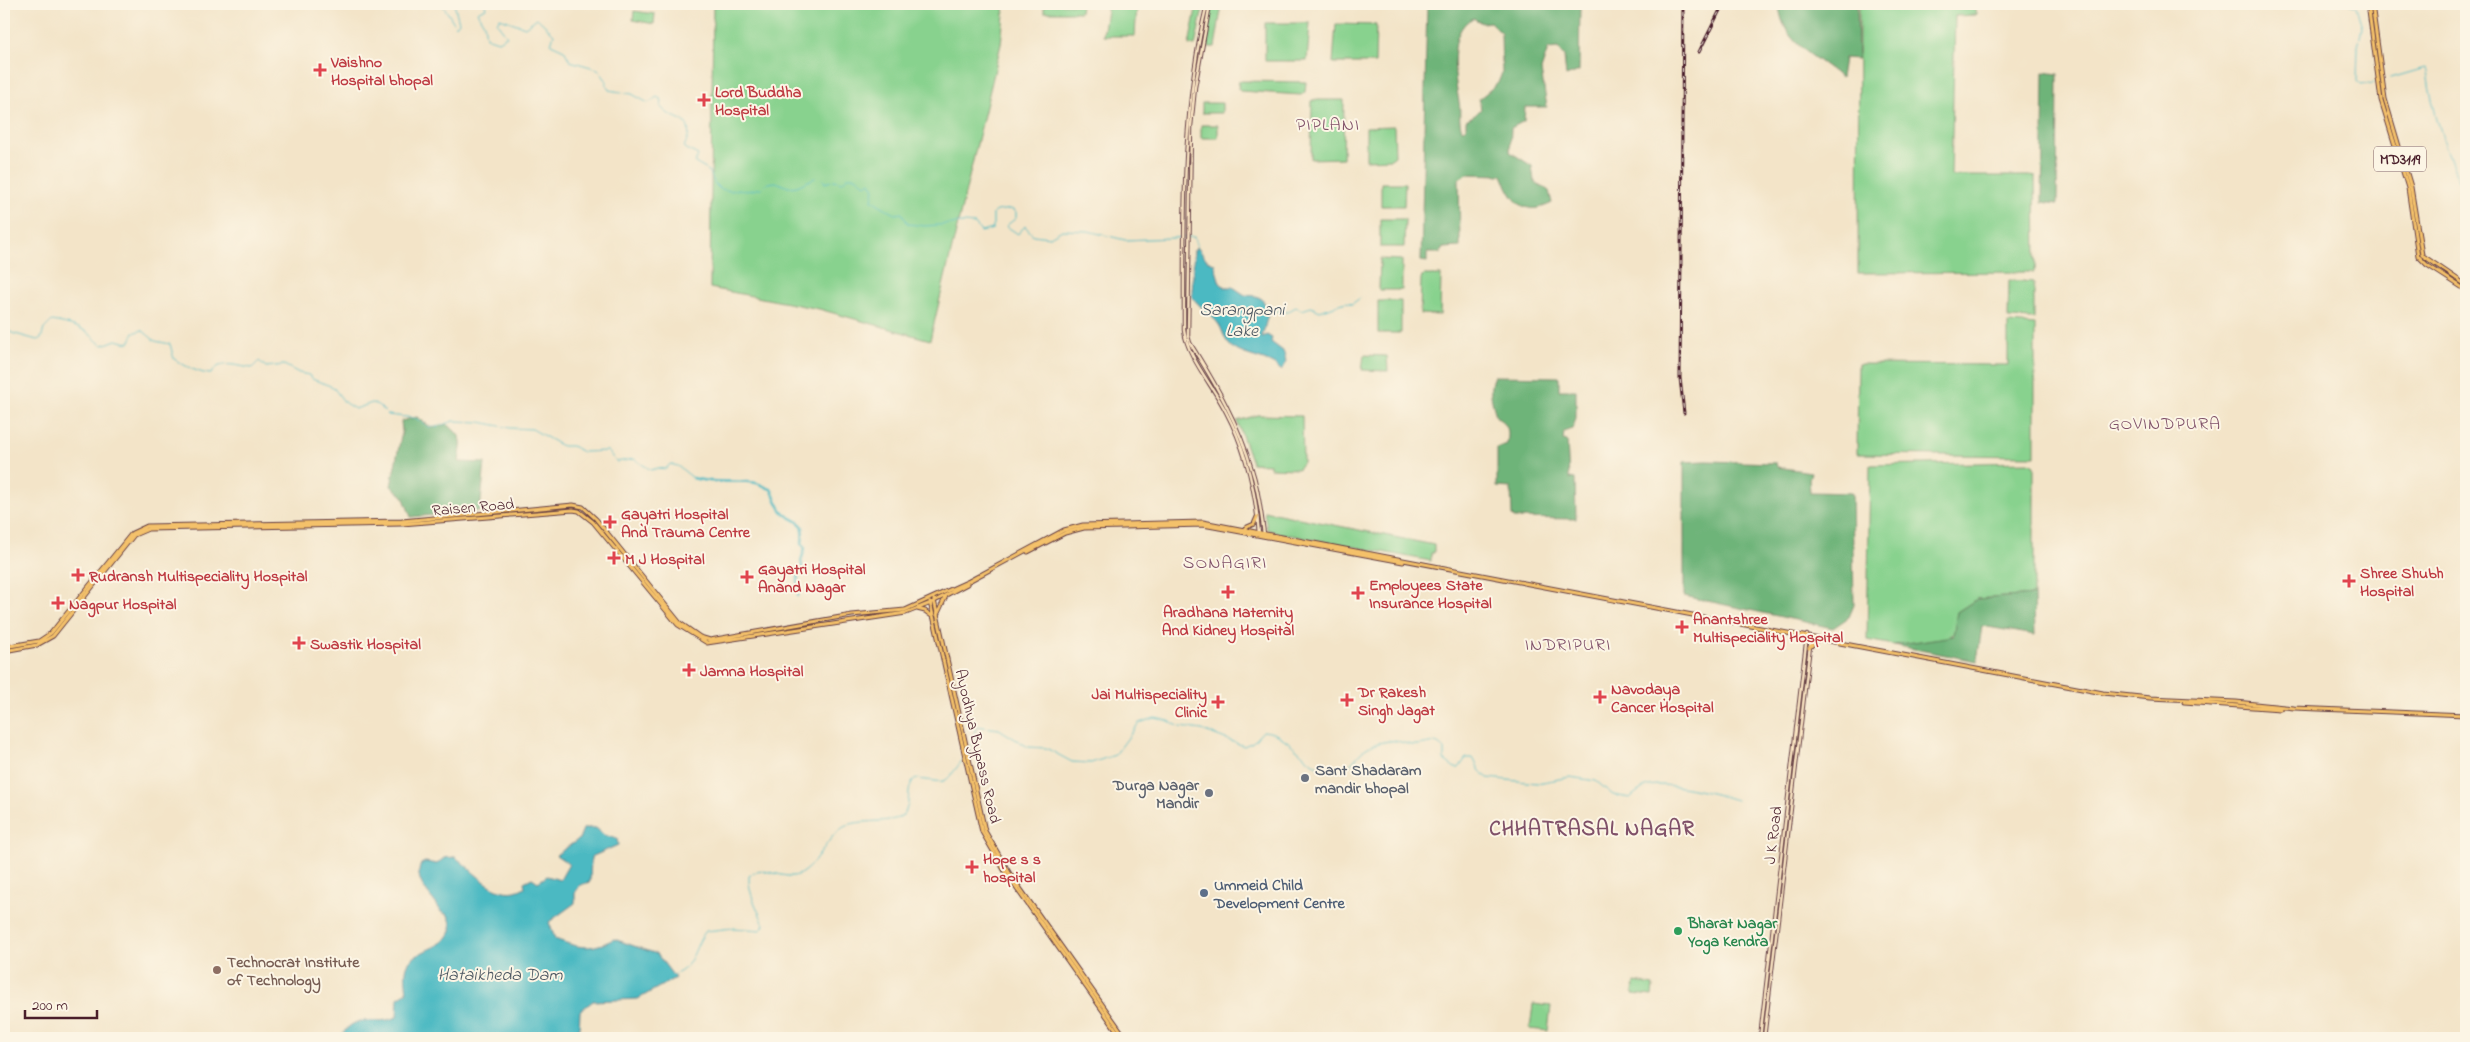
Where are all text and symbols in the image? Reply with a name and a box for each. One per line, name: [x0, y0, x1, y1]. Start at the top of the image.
place label: Vaishno Hospital bhopal: [330, 51, 433, 93]
marker: Vaishno Hospital bhopal: [313, 63, 327, 77]
place label: Lord Buddha Hospital: [715, 81, 802, 123]
marker: Lord Buddha Hospital: [697, 93, 711, 107]
district label: PIPLANI: [1296, 113, 1360, 139]
road number: MD3119: [2374, 146, 2426, 172]
water label: Sarangpani Lake: [1199, 298, 1286, 345]
district label: GOVINDPURA: [2109, 412, 2221, 438]
street label: Raisen Road: [431, 492, 515, 524]
place label: Gayatri Hospital And Trauma Centre: [621, 503, 751, 545]
marker: Gayatri Hospital And Trauma Centre: [603, 515, 617, 529]
place label: M J Hospital: [625, 548, 705, 572]
marker: M J Hospital: [607, 551, 621, 565]
district label: SONAGIRI: [1183, 551, 1267, 577]
place label: Gayatri Hospital Anand Nagar: [758, 558, 866, 601]
place label: Shree Shubh Hospital: [2360, 562, 2444, 604]
place label: Rudransh Multispeciality Hospital: [88, 565, 308, 590]
marker: Rudransh Multispeciality Hospital: [71, 568, 85, 582]
marker: Gayatri Hospital Anand Nagar: [740, 570, 754, 584]
place label: Employees State Insurance Hospital: [1369, 574, 1492, 616]
marker: Shree Shubh Hospital: [2342, 574, 2356, 588]
marker: Aradhana Maternity And Kidney Hospital: [1221, 585, 1235, 599]
marker: Employees State Insurance Hospital: [1351, 586, 1365, 600]
place label: Nagpur Hospital: [69, 593, 177, 618]
marker: Nagpur Hospital: [51, 596, 65, 610]
place label: Aradhana Maternity And Kidney Hospital: [1162, 601, 1294, 644]
place label: Anantshree Multispeciality Hospital: [1693, 608, 1844, 651]
marker: Anantshree Multispeciality Hospital: [1675, 620, 1689, 634]
place label: Swastik Hospital: [310, 633, 421, 657]
district label: INDRIPURI: [1525, 633, 1611, 659]
marker: Swastik Hospital: [292, 636, 306, 650]
place label: Jamna Hospital: [700, 660, 804, 684]
marker: Jamna Hospital: [682, 663, 696, 677]
street label: Ayodhya Bypass Road: [948, 667, 1006, 826]
place label: Navodaya Cancer Hospital: [1611, 678, 1714, 720]
place label: Dr Rakesh Singh Jagat: [1357, 681, 1435, 724]
place label: Jai Multispeciality Clinic: [1091, 683, 1208, 725]
marker: Navodaya Cancer Hospital: [1593, 690, 1607, 704]
marker: Dr Rakesh Singh Jagat: [1340, 693, 1354, 707]
marker: Jai Multispeciality Clinic: [1211, 695, 1225, 709]
place label: Sant Shadaram mandir bhopal: [1315, 759, 1422, 801]
marker: Sant Shadaram mandir bhopal: [1299, 772, 1311, 784]
place label: Durga Nagar Mandir: [1112, 774, 1200, 816]
marker: Durga Nagar Mandir: [1203, 787, 1215, 799]
street label: J K Road: [1759, 805, 1789, 866]
district label: CHHATRASAL NAGAR: [1489, 815, 1695, 845]
place label: Hope s s hospital: [983, 848, 1041, 890]
marker: Hope s s hospital: [965, 860, 979, 874]
place label: Ummeid Child Development Centre: [1213, 874, 1345, 916]
marker: Ummeid Child Development Centre: [1198, 887, 1210, 899]
place label: Bharat Nagar Yoga Kendra: [1687, 912, 1778, 955]
marker: Bharat Nagar Yoga Kendra: [1672, 925, 1684, 937]
place label: Technocrat Institute of Technology: [227, 951, 360, 994]
water label: Hataikheda Dam: [438, 963, 563, 989]
marker: Technocrat Institute of Technology: [211, 964, 223, 976]
scale bar: [25, 987, 98, 1019]
text: 200 m: [32, 995, 68, 1017]

